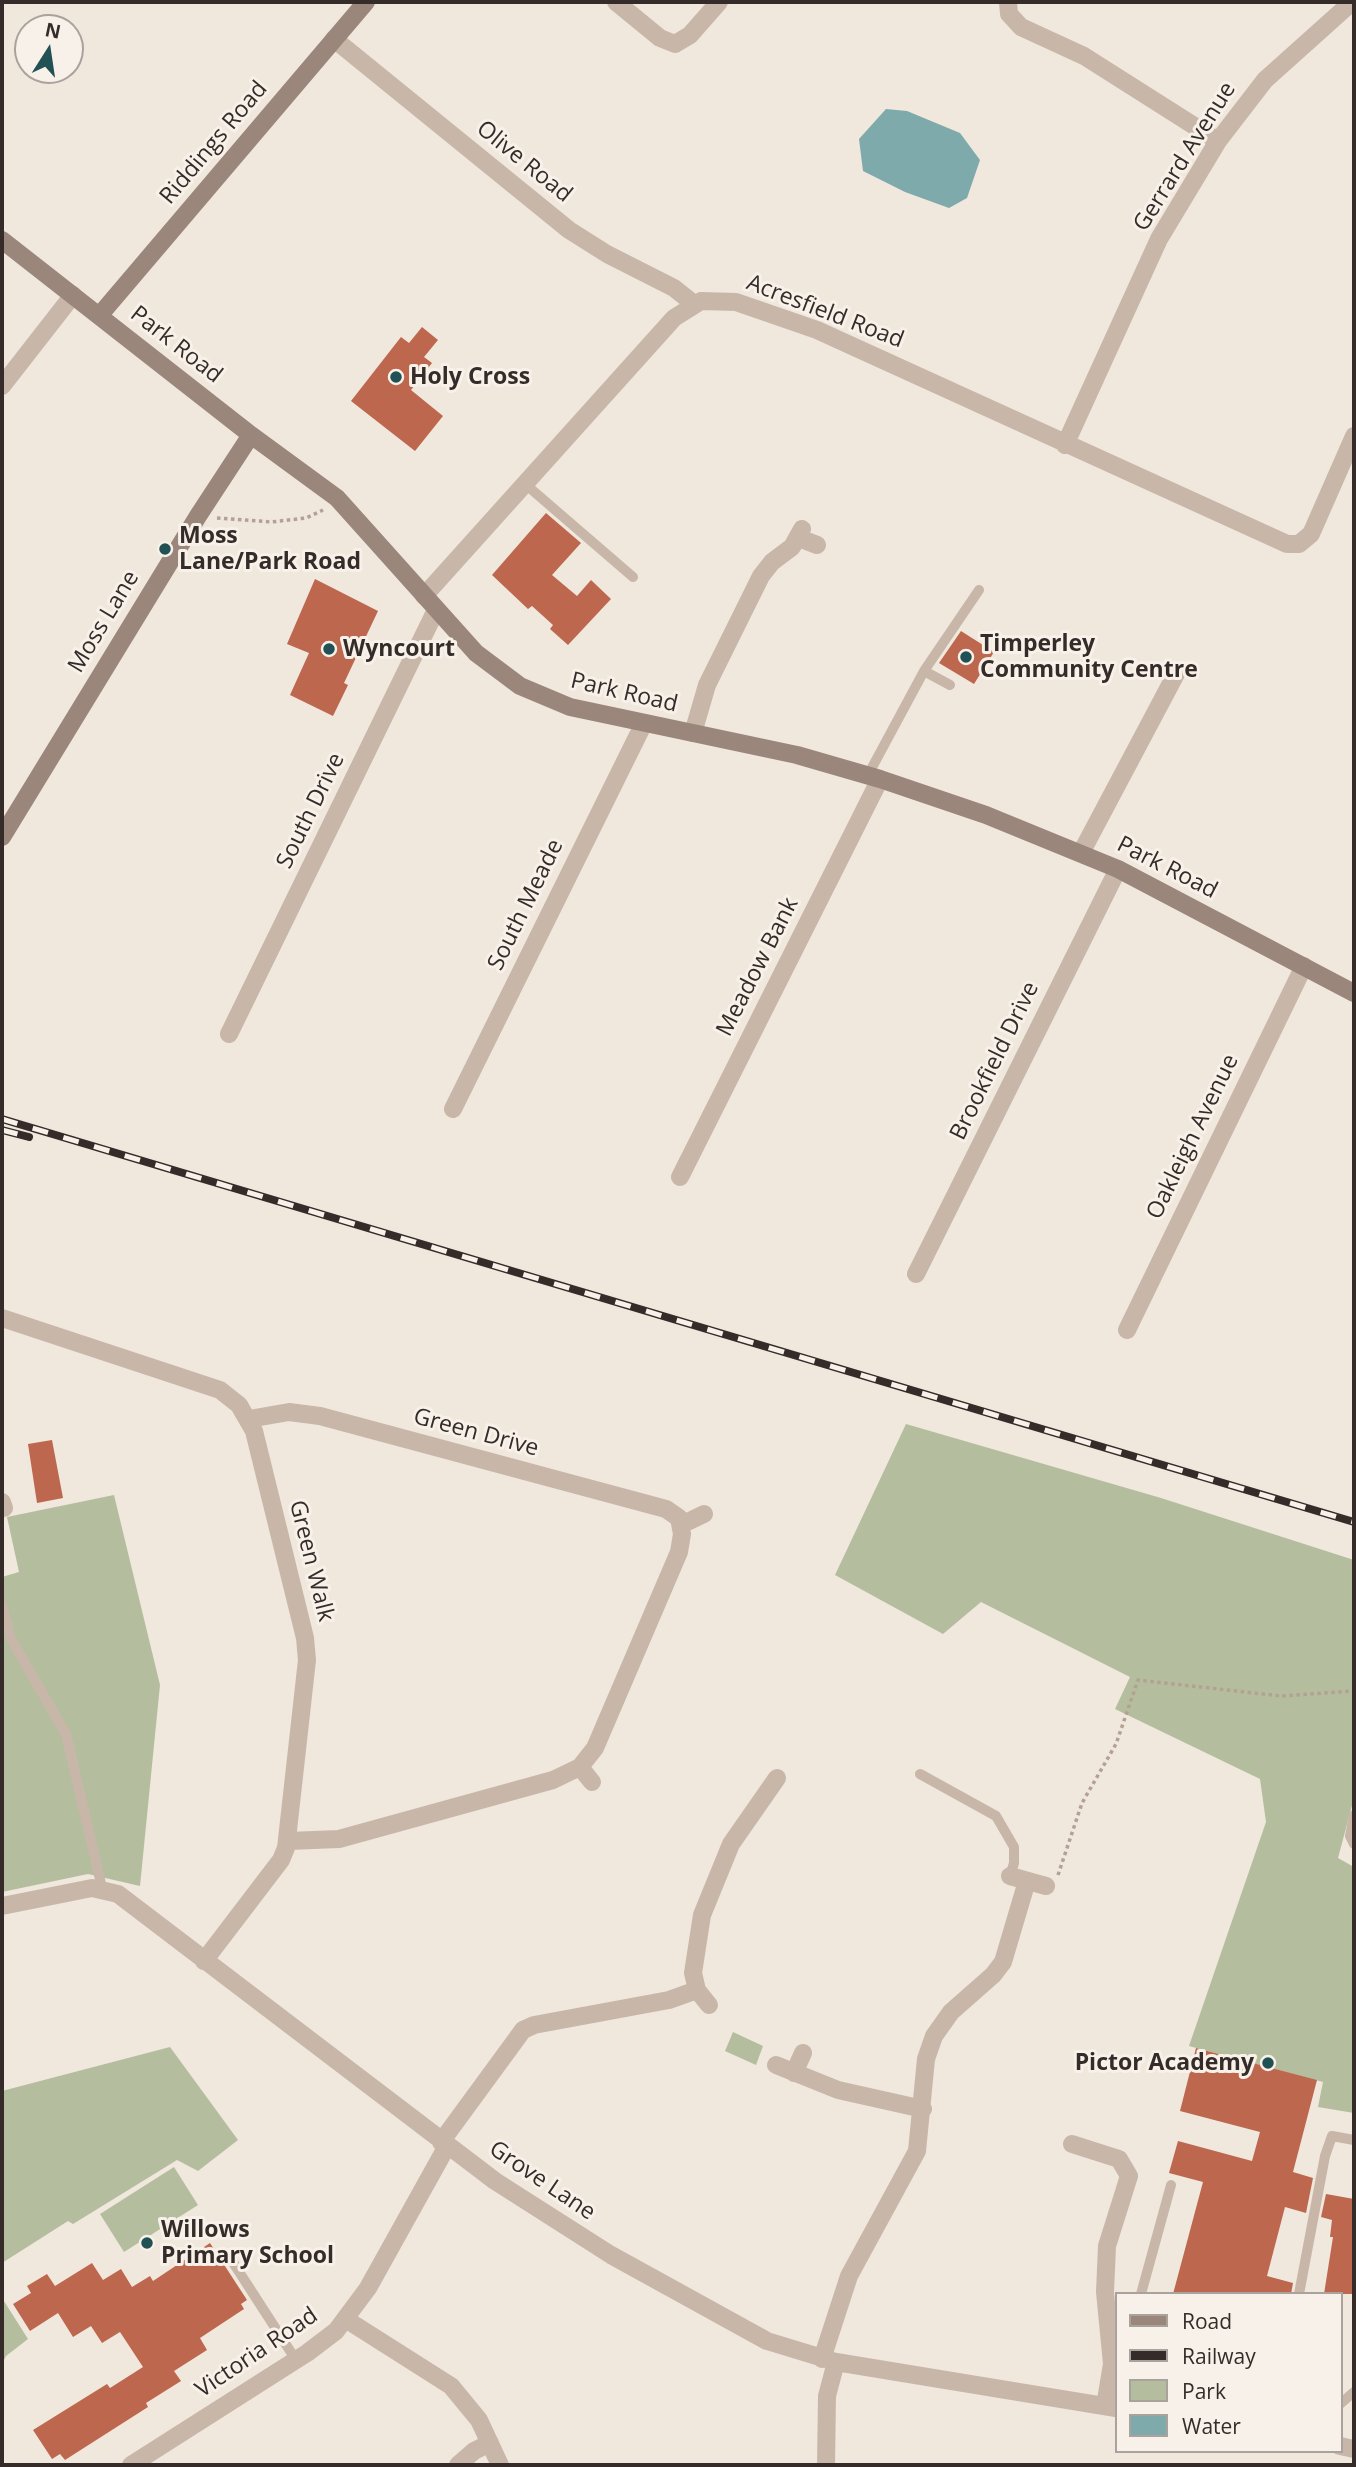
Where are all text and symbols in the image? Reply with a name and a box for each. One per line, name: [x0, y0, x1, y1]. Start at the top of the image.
north arrow: [14, 14, 84, 84]
text: N: [43, 16, 63, 45]
street label: Riddings Road: [154, 76, 274, 210]
street label: Gerrard Avenue: [1128, 77, 1242, 237]
street label: Olive Road: [471, 115, 577, 209]
street label: Acresfield Road: [743, 269, 907, 355]
street label: Park Road: [125, 301, 227, 389]
place label: Holy Cross: [410, 363, 530, 391]
marker: Holy Cross: [388, 369, 404, 385]
place label: Moss Lane/Park Road: [179, 522, 361, 576]
marker: Moss Lane/Park Road: [157, 541, 173, 557]
street label: Moss Lane: [63, 566, 145, 678]
place label: Timperley Community Centre: [980, 630, 1198, 684]
place label: Wyncourt: [343, 635, 455, 663]
marker: Wyncourt: [321, 641, 337, 657]
marker: Timperley Community Centre: [958, 649, 974, 665]
street label: Park Road: [568, 667, 680, 719]
street label: South Drive: [271, 749, 351, 873]
street label: Park Road: [1112, 831, 1222, 905]
street label: South Meade: [482, 835, 570, 975]
street label: Meadow Bank: [711, 893, 805, 1041]
street label: Brookfield Drive: [945, 977, 1045, 1145]
street label: Oakleigh Avenue: [1141, 1050, 1245, 1224]
street label: Green Drive: [410, 1403, 542, 1463]
street label: Green Walk: [283, 1498, 339, 1624]
place label: Pictor Academy: [1075, 2049, 1254, 2077]
marker: Pictor Academy: [1260, 2055, 1276, 2071]
street label: Grove Lane: [484, 2135, 600, 2227]
place label: Willows Primary School: [161, 2216, 334, 2270]
marker: Willows Primary School: [139, 2235, 155, 2251]
legend: [1114, 2292, 1342, 2453]
street label: Victoria Road: [191, 2302, 323, 2404]
text: Road: [1182, 2307, 1232, 2335]
text: Railway: [1182, 2342, 1256, 2370]
text: Park: [1182, 2377, 1226, 2405]
text: Water: [1182, 2412, 1241, 2440]

